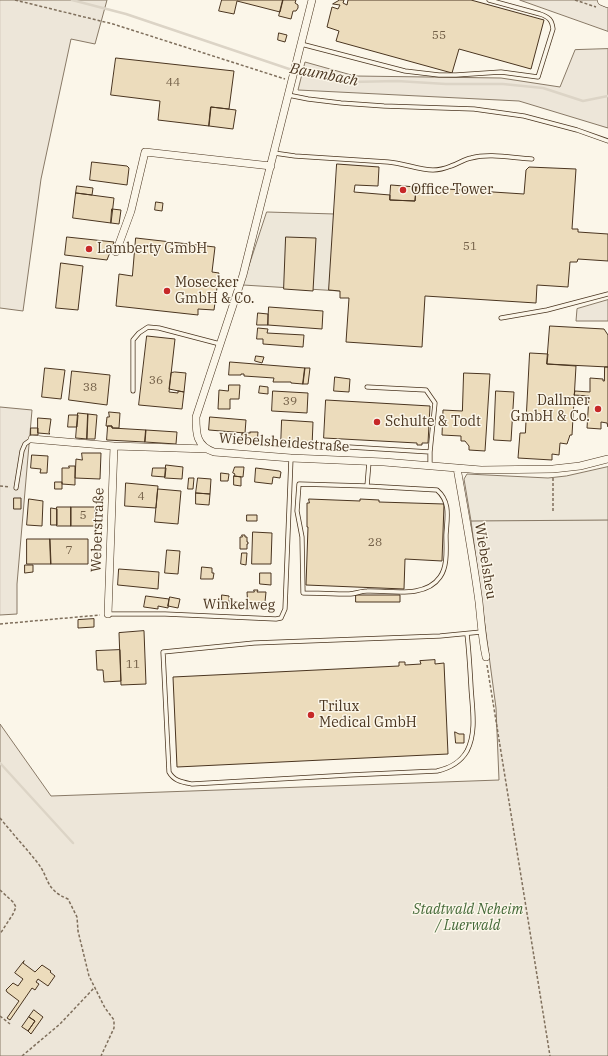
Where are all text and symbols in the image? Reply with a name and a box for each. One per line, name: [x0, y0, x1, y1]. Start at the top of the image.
house number: 55: [432, 29, 446, 43]
water label: Baumbach: [288, 60, 360, 90]
house number: 44: [166, 76, 180, 90]
place label: Office Tower: [411, 182, 493, 198]
marker: Office Tower: [398, 185, 408, 195]
house number: 51: [463, 240, 477, 254]
place label: Lamberty GmbH: [97, 241, 207, 257]
marker: Lamberty GmbH: [84, 244, 94, 254]
place label: Mosecker GmbH & Co.: [175, 275, 254, 308]
marker: Mosecker GmbH & Co.: [162, 286, 172, 296]
house number: 36: [149, 374, 163, 388]
house number: 38: [83, 381, 97, 395]
place label: Dallmer GmbH & Co.: [511, 393, 590, 426]
house number: 39: [283, 395, 297, 409]
marker: Dallmer GmbH & Co.: [593, 404, 603, 414]
place label: Schulte & Todt: [385, 414, 481, 430]
marker: Schulte & Todt: [372, 417, 382, 427]
street label: Wiebelsheidestraße: [218, 430, 350, 456]
street label: Weberstraße: [88, 487, 108, 573]
house number: 4: [137, 490, 145, 504]
house number: 5: [79, 509, 87, 523]
street label: Wiebelsheu: [471, 522, 499, 600]
house number: 28: [368, 536, 382, 550]
house number: 7: [65, 544, 73, 558]
street label: Winkelweg: [203, 596, 275, 614]
house number: 11: [126, 658, 140, 672]
place label: Trilux Medical GmbH: [319, 699, 417, 732]
marker: Trilux Medical GmbH: [306, 710, 316, 720]
park label: Stadtwald Neheim / Luerwald: [413, 902, 523, 934]

